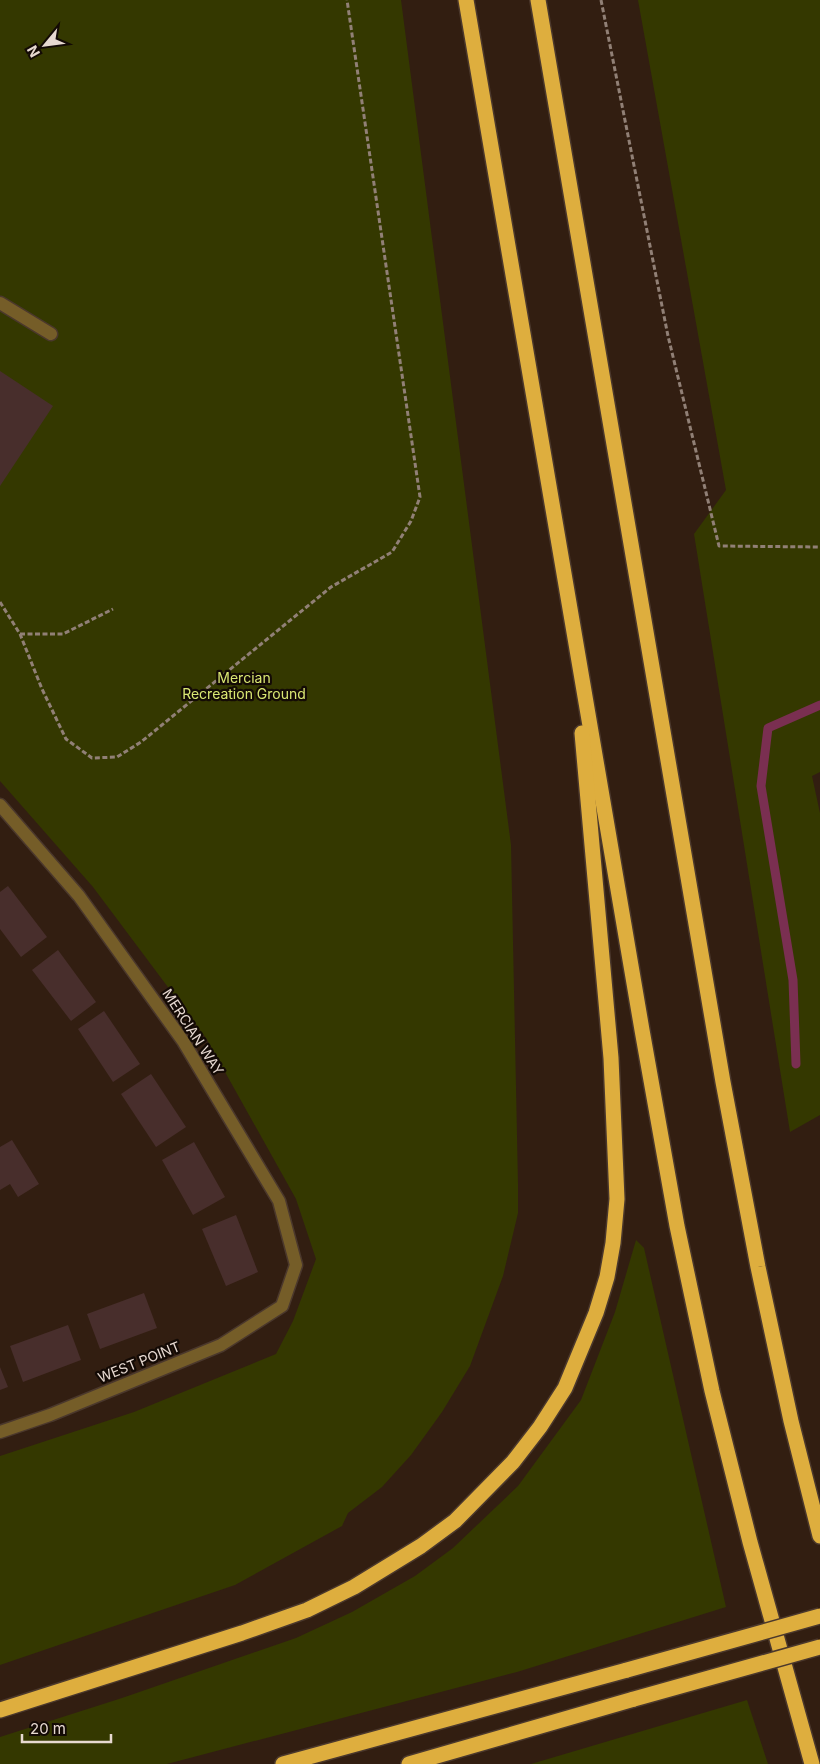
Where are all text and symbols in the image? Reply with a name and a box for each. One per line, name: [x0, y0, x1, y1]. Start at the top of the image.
north arrow: [20, 20, 70, 70]
text: N: [23, 43, 43, 60]
park label: Mercian Recreation Ground: [182, 669, 306, 702]
street label: MERCIAN WAY: [159, 985, 228, 1078]
street label: WEST POINT: [95, 1337, 182, 1386]
scale bar: [22, 1712, 111, 1744]
text: 20 m: [30, 1719, 66, 1738]

